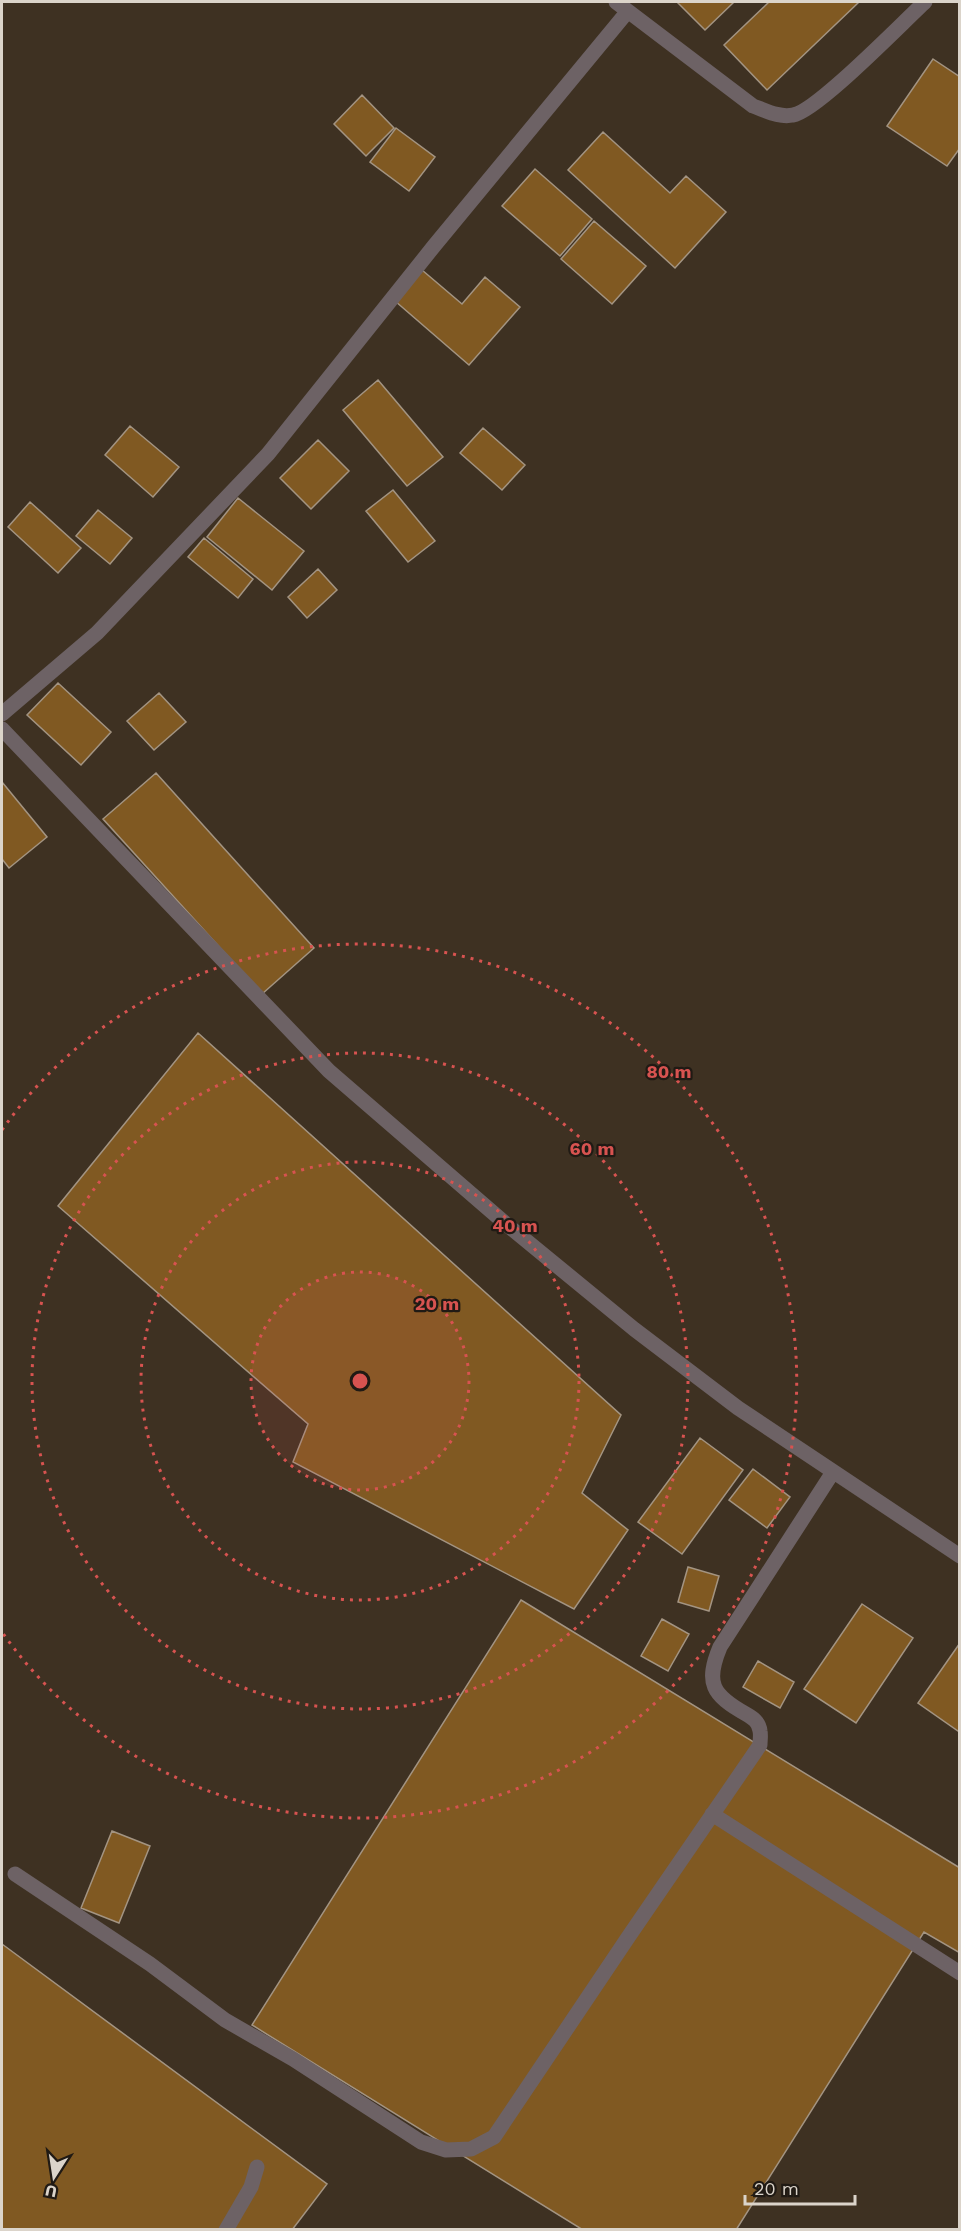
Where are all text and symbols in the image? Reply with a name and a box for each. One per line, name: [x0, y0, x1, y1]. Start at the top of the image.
text: 80 m: [647, 1061, 691, 1082]
text: 60 m: [570, 1138, 614, 1159]
text: 40 m: [492, 1215, 538, 1236]
text: 20 m: [415, 1293, 459, 1314]
centre of rings: [350, 1371, 370, 1391]
north arrow: [24, 2147, 84, 2207]
scale bar: [745, 2168, 854, 2206]
text: 20 m: [754, 2178, 799, 2199]
text: U: [43, 2181, 59, 2202]

